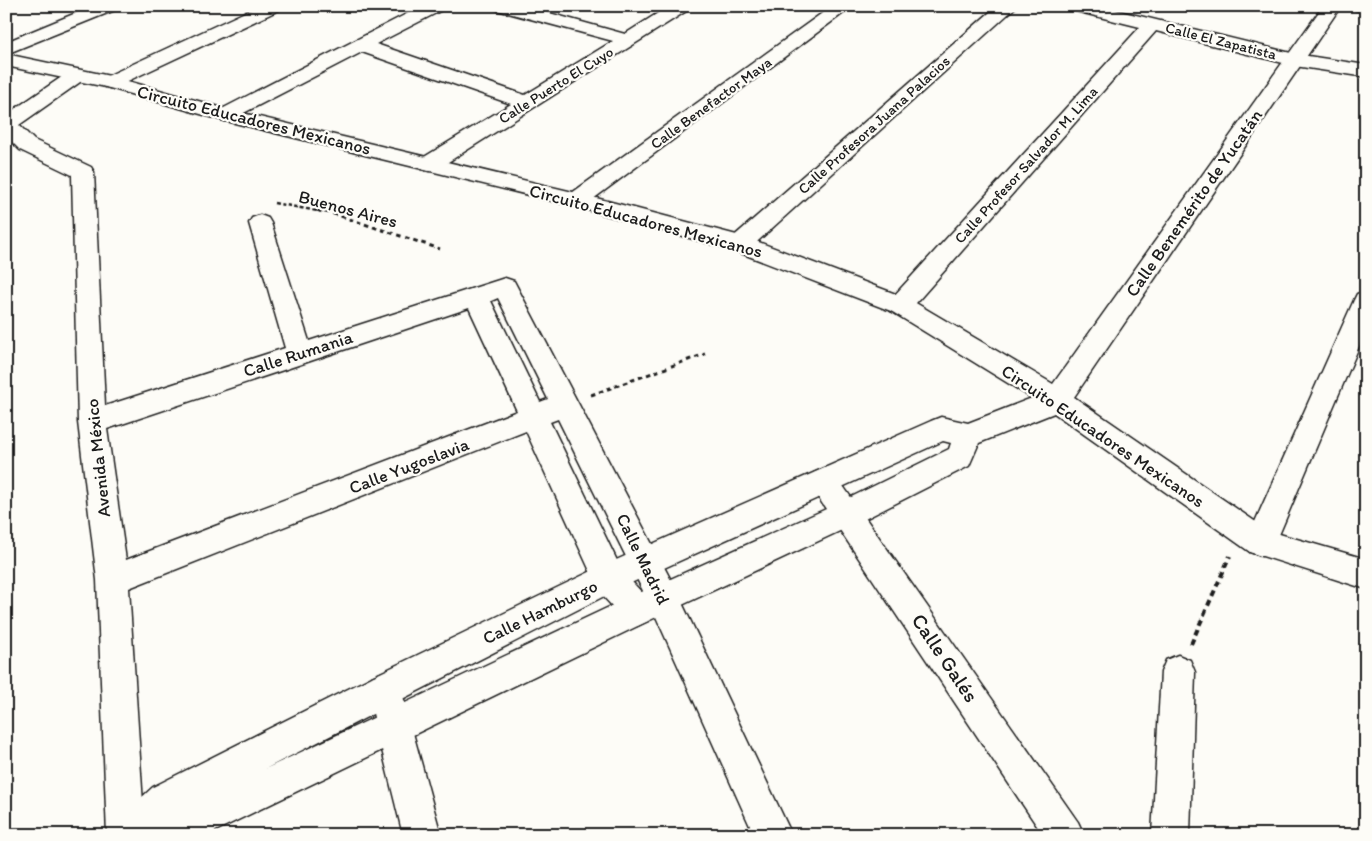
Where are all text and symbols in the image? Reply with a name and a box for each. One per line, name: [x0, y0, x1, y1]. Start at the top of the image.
street label: Calle El Zapatista: [1163, 18, 1279, 64]
street label: Calle Puerto El Cuyo: [495, 42, 617, 128]
street label: Calle Profesora Juana Palacios: [794, 52, 954, 198]
street label: Calle Benefactor Maya: [647, 53, 776, 153]
street label: Circuito Educadores Mexicanos: [135, 80, 373, 160]
street label: Calle Profesor Salvador M. Lima: [951, 82, 1102, 247]
street label: Calle Benemérito de Yucatán: [1121, 105, 1267, 301]
street label: Circuito Educadores Mexicanos: [527, 179, 765, 263]
street label: Buenos Aires: [296, 185, 400, 233]
street label: Calle Rumania: [241, 326, 356, 382]
street label: Circuito Educadores Mexicanos: [997, 360, 1209, 512]
street label: Avenida México: [81, 398, 115, 518]
street label: Calle Yugoslavia: [346, 433, 473, 499]
street label: Calle Madrid: [611, 510, 675, 609]
street label: Calle Hamburgo: [479, 575, 601, 649]
street label: Calle Galés: [907, 609, 984, 707]

